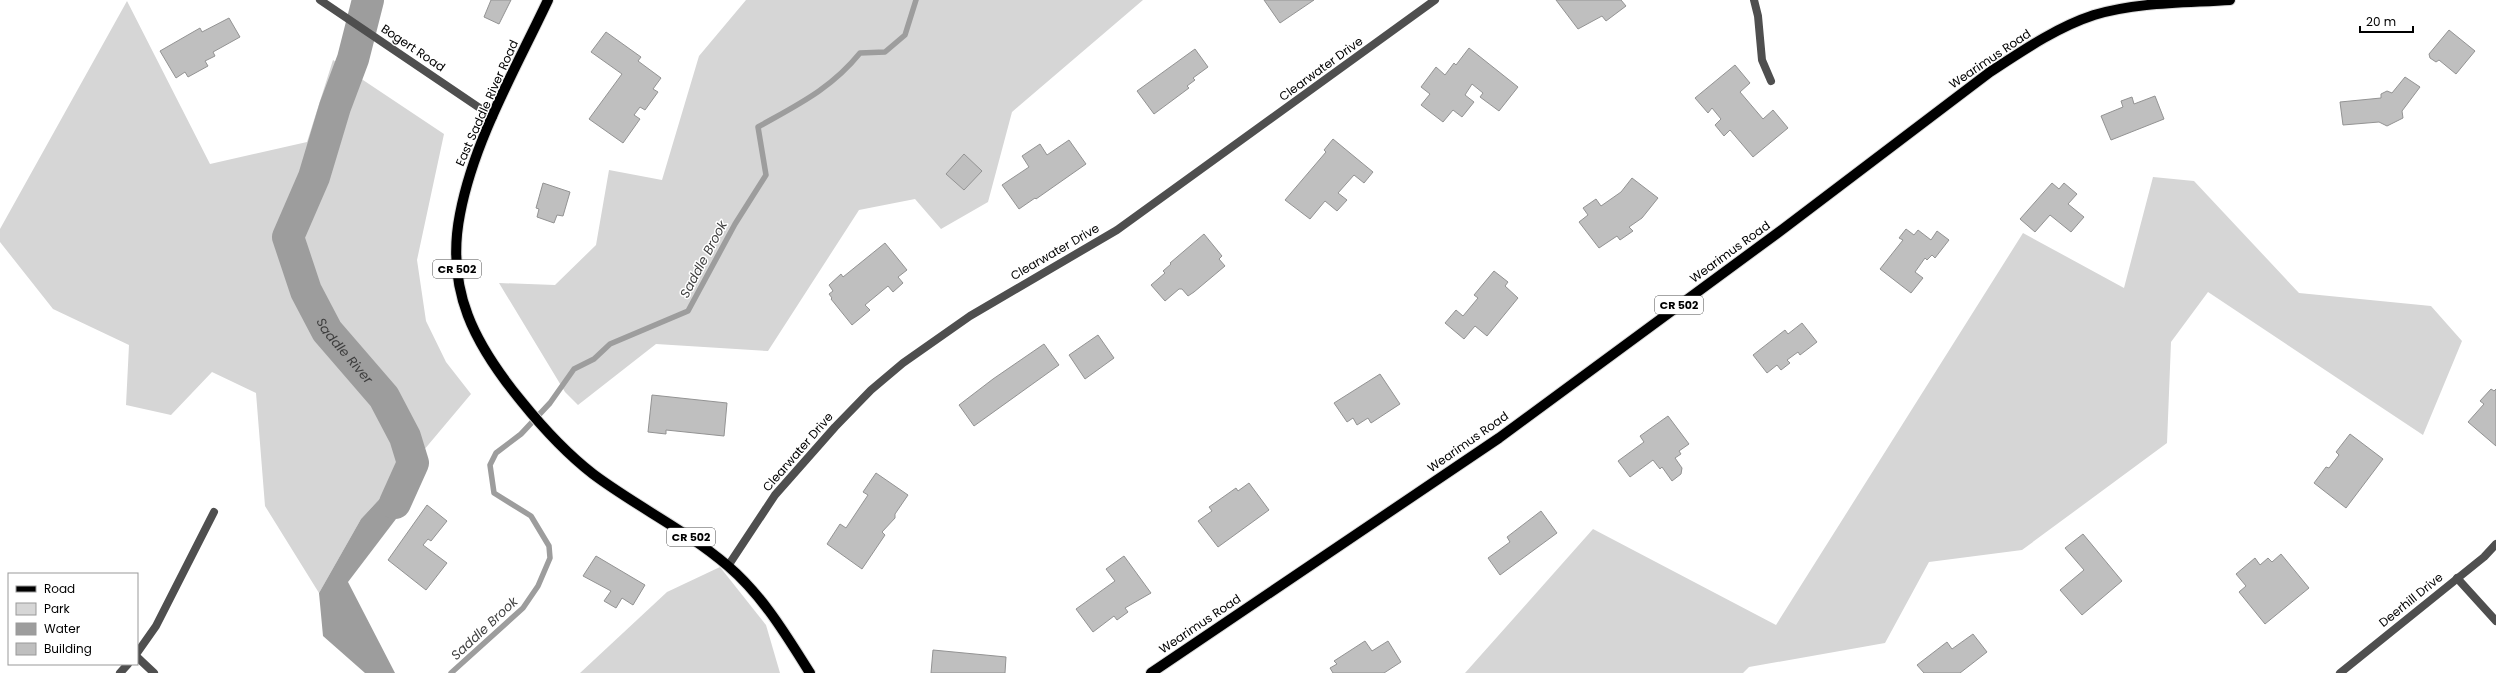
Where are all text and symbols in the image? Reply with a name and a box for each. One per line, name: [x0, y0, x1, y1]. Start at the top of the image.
scale bar: [2360, 8, 2413, 34]
text: 20 m: [2366, 13, 2396, 30]
street label: Bogert Road: [378, 20, 449, 75]
street label: Wearimus Road: [1945, 25, 2034, 92]
street label: Clearwater Drive: [1275, 32, 1366, 105]
street label: East Saddle River Road: [451, 37, 522, 169]
water label: Saddle Brook: [675, 216, 732, 301]
street label: Wearimus Road: [1686, 217, 1773, 287]
street label: Clearwater Drive: [1007, 219, 1102, 284]
road number: CR 502: [433, 260, 481, 278]
road number: CR 502: [1655, 296, 1703, 314]
water label: Saddle River: [312, 314, 378, 389]
street label: Wearimus Road: [1424, 407, 1512, 476]
street label: Clearwater Drive: [758, 408, 837, 495]
road number: CR 502: [667, 528, 715, 546]
street label: Deerhill Drive: [2375, 569, 2446, 631]
legend: [8, 573, 138, 665]
text: Road: [44, 580, 75, 597]
street label: Wearimus Road: [1155, 590, 1244, 657]
water label: Saddle Brook: [447, 591, 523, 664]
text: Park: [44, 600, 71, 617]
text: Water: [44, 620, 81, 637]
text: Building: [44, 640, 92, 657]

